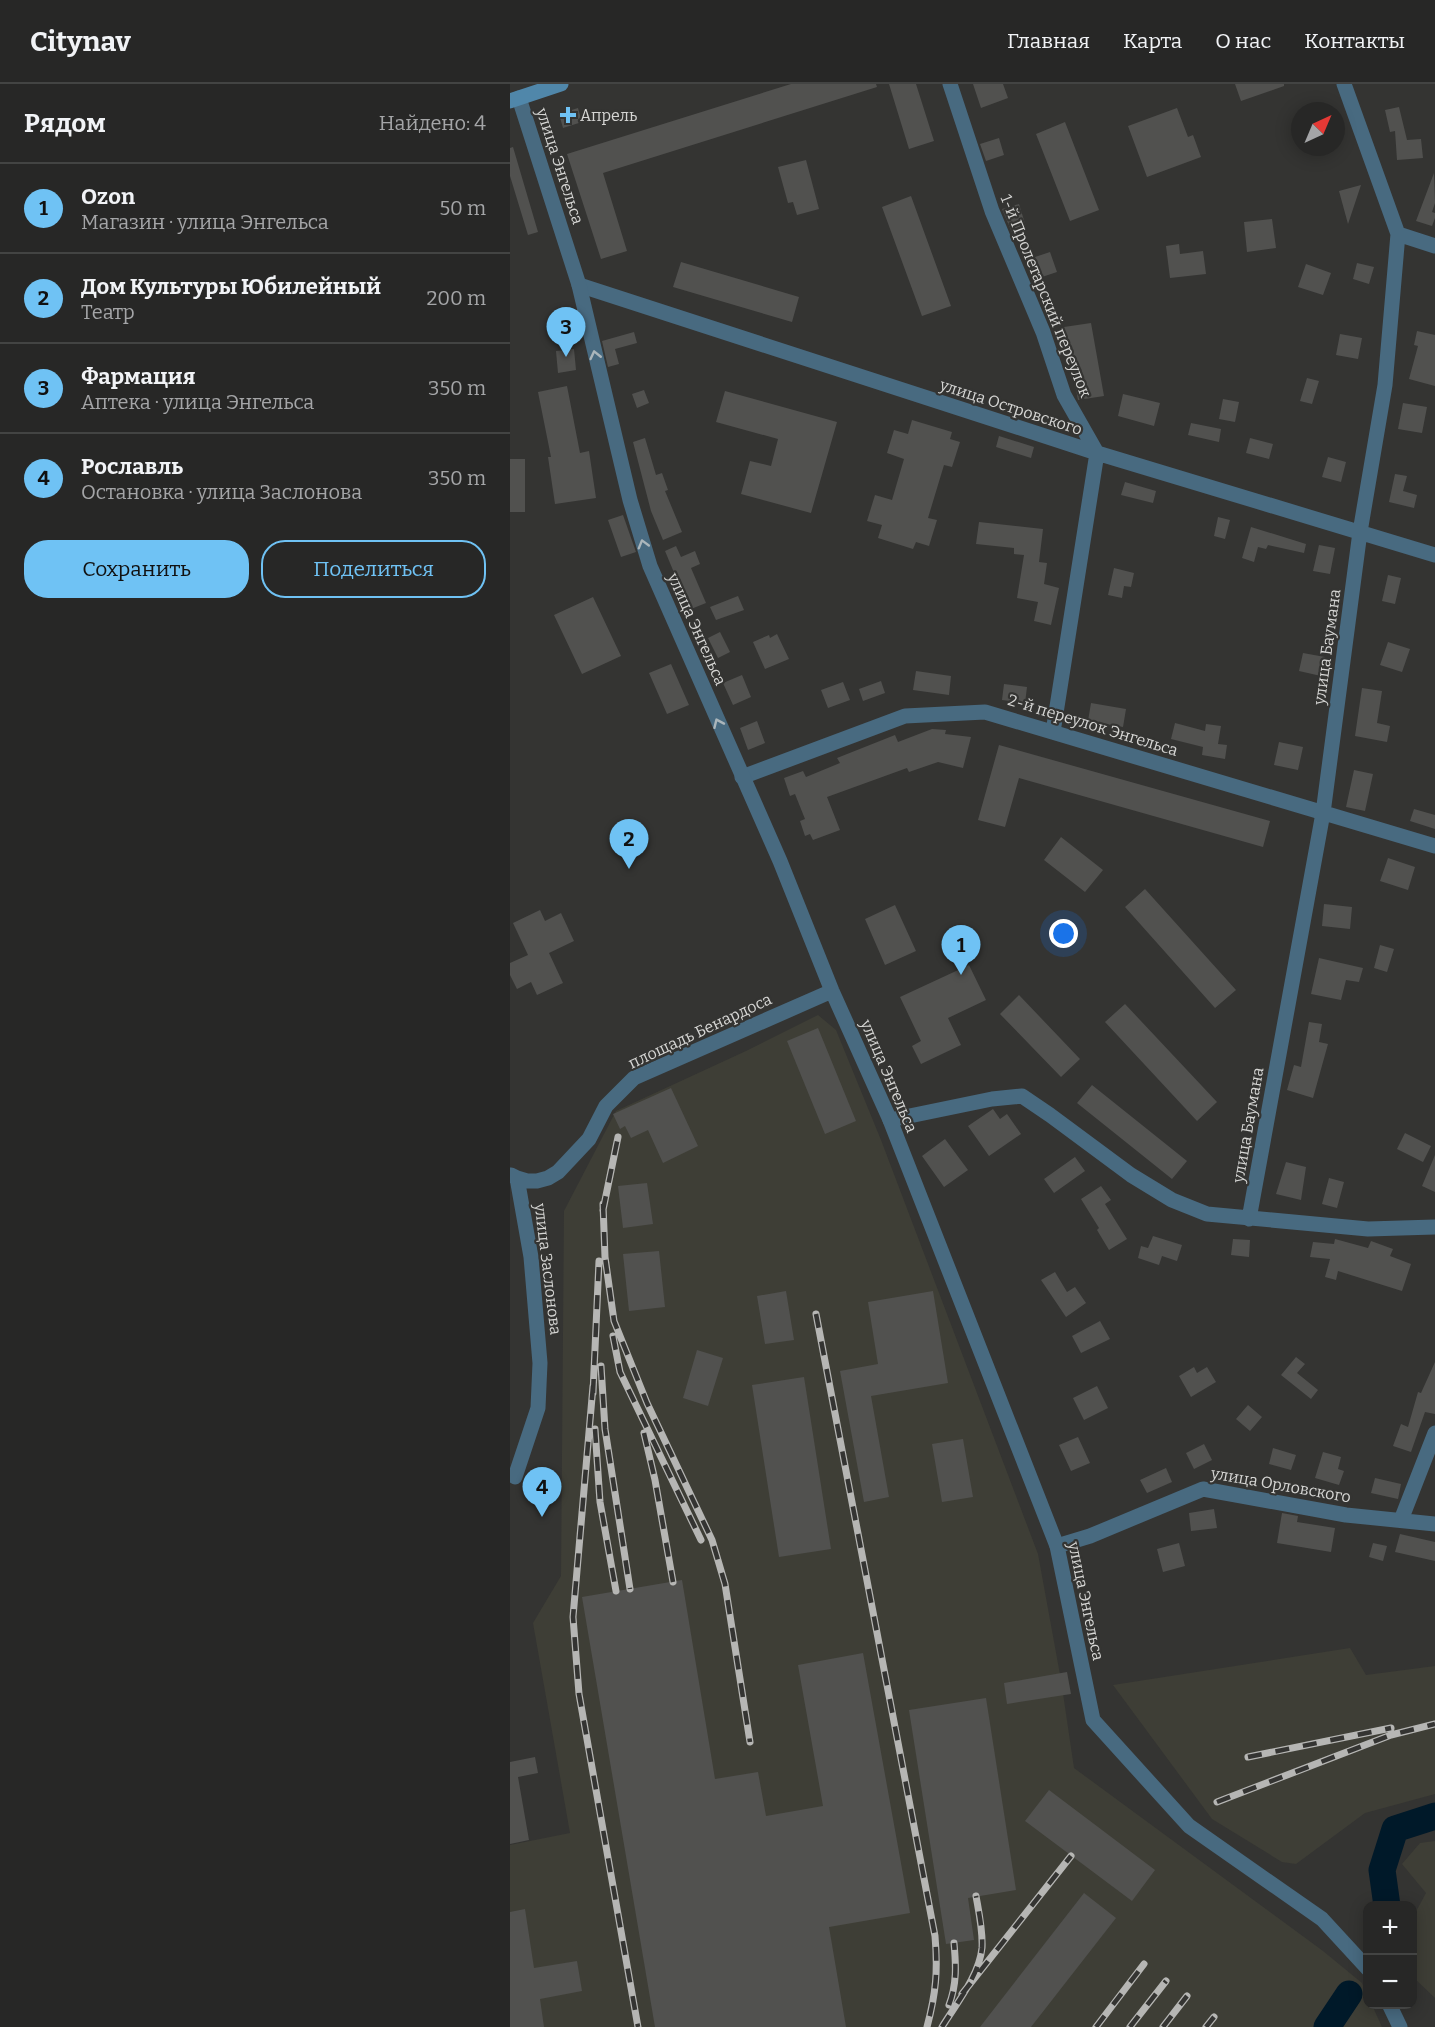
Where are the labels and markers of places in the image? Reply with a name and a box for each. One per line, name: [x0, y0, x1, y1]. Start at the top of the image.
place label: Апрель: [580, 106, 637, 125]
marker: Апрель: [561, 108, 575, 122]
pin: 3: [546, 308, 586, 357]
pin: 2: [610, 820, 648, 869]
pin: 1: [942, 926, 980, 975]
pin: 4: [522, 1468, 561, 1517]

